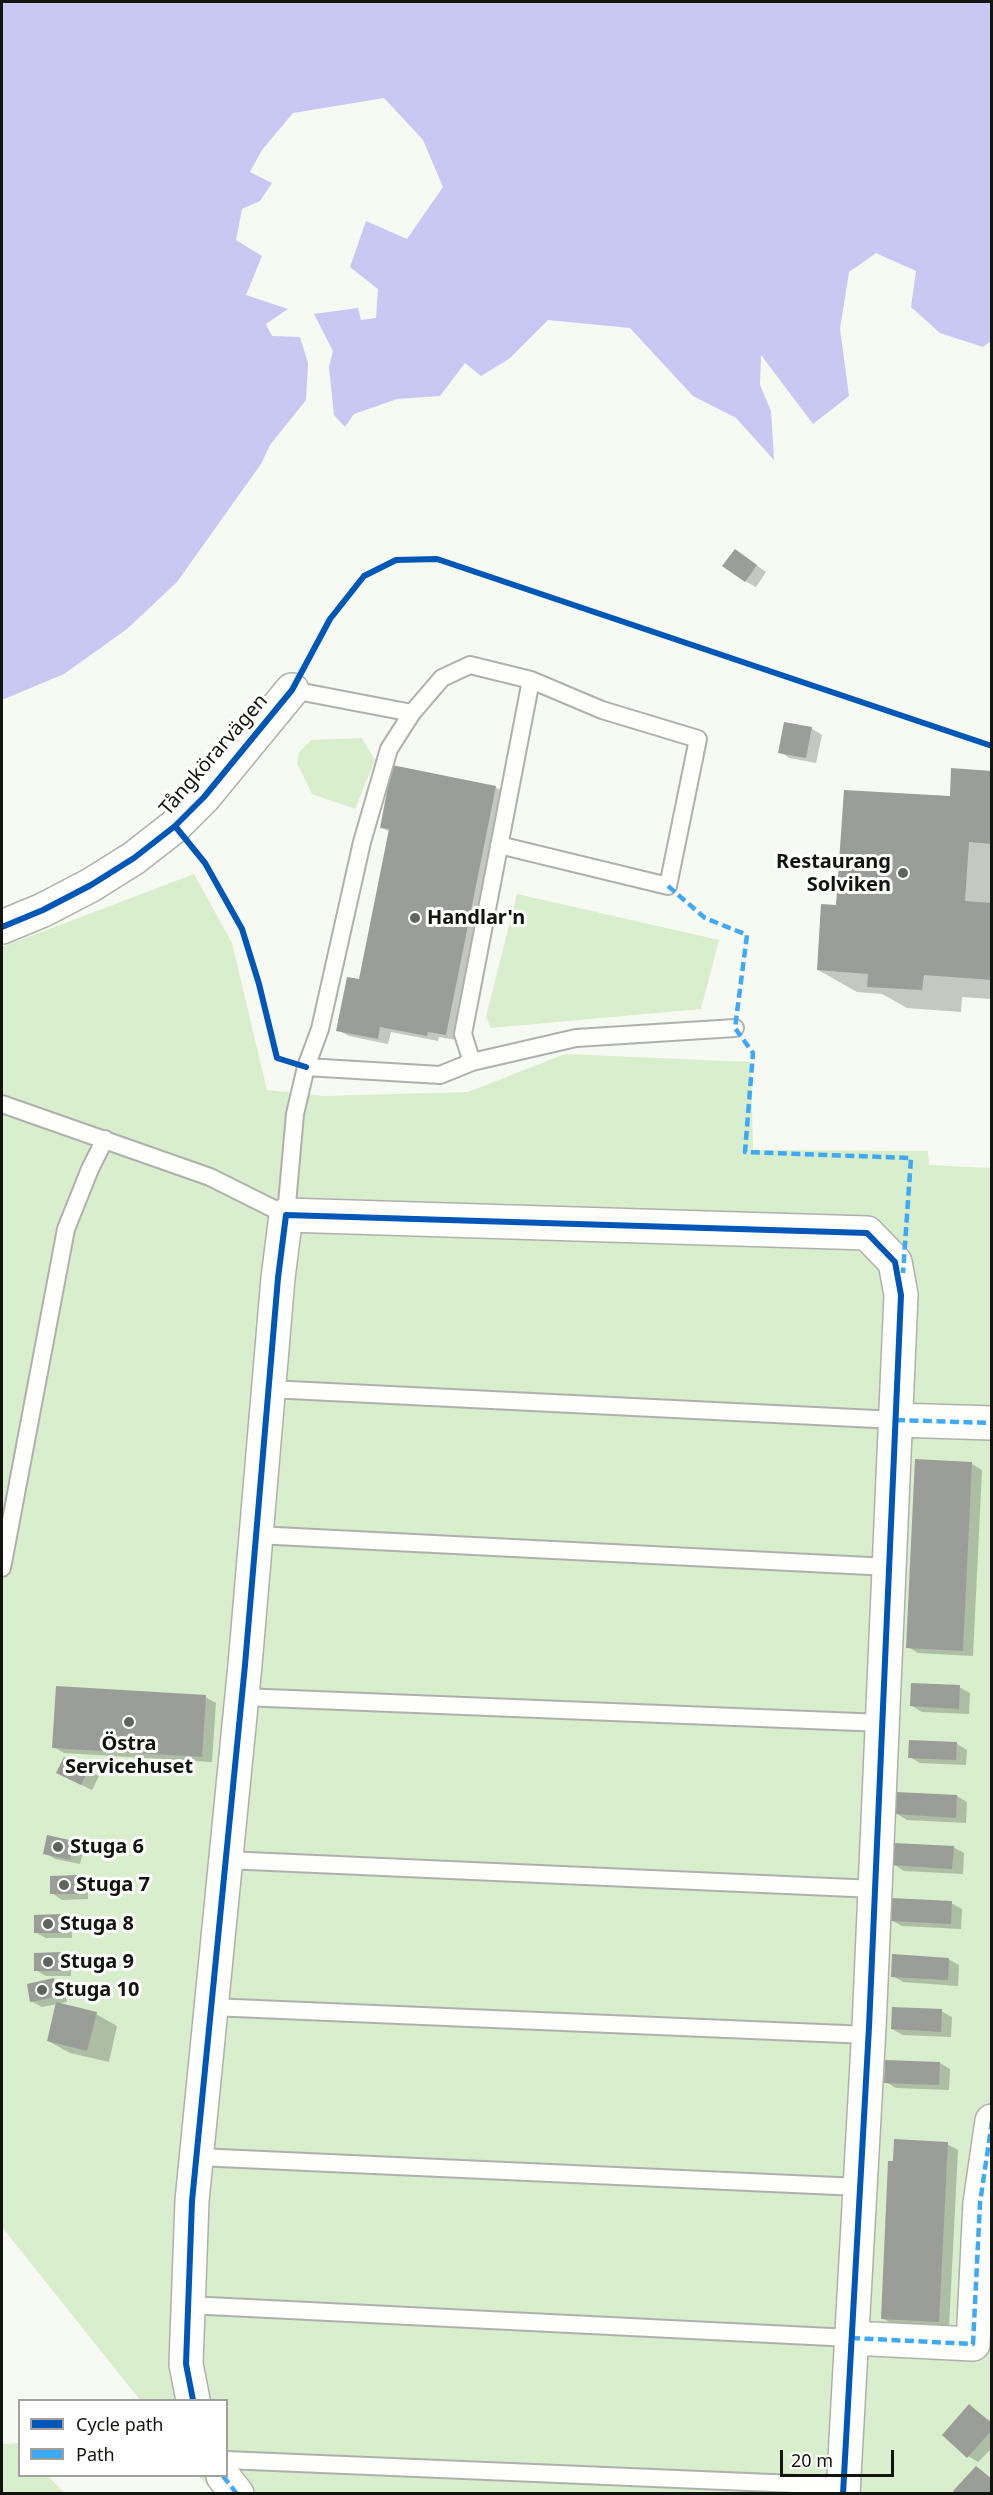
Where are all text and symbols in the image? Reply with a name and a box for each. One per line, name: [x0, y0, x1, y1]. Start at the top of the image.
street label: Tångkörarvägen: [155, 689, 273, 821]
place label: Restaurang Solviken: [776, 850, 891, 897]
marker: Restaurang Solviken: [896, 866, 910, 880]
place label: Handlar'n: [427, 906, 525, 930]
marker: Handlar'n: [408, 911, 422, 925]
marker: Östra Servicehuset: [122, 1715, 136, 1729]
place label: Östra Servicehuset: [65, 1732, 193, 1779]
place label: Stuga 6: [70, 1835, 144, 1859]
marker: Stuga 6: [51, 1840, 65, 1854]
place label: Stuga 7: [76, 1873, 150, 1897]
marker: Stuga 7: [57, 1878, 71, 1892]
place label: Stuga 8: [60, 1912, 134, 1936]
marker: Stuga 8: [41, 1917, 55, 1931]
place label: Stuga 9: [60, 1950, 134, 1974]
marker: Stuga 9: [41, 1955, 55, 1969]
place label: Stuga 10: [54, 1978, 139, 2002]
marker: Stuga 10: [35, 1983, 49, 1997]
legend: [18, 2399, 228, 2477]
text: Cycle path: [76, 2412, 163, 2436]
scale bar: [783, 2438, 897, 2476]
text: Path: [76, 2442, 115, 2466]
text: 20 m: [791, 2448, 833, 2472]

